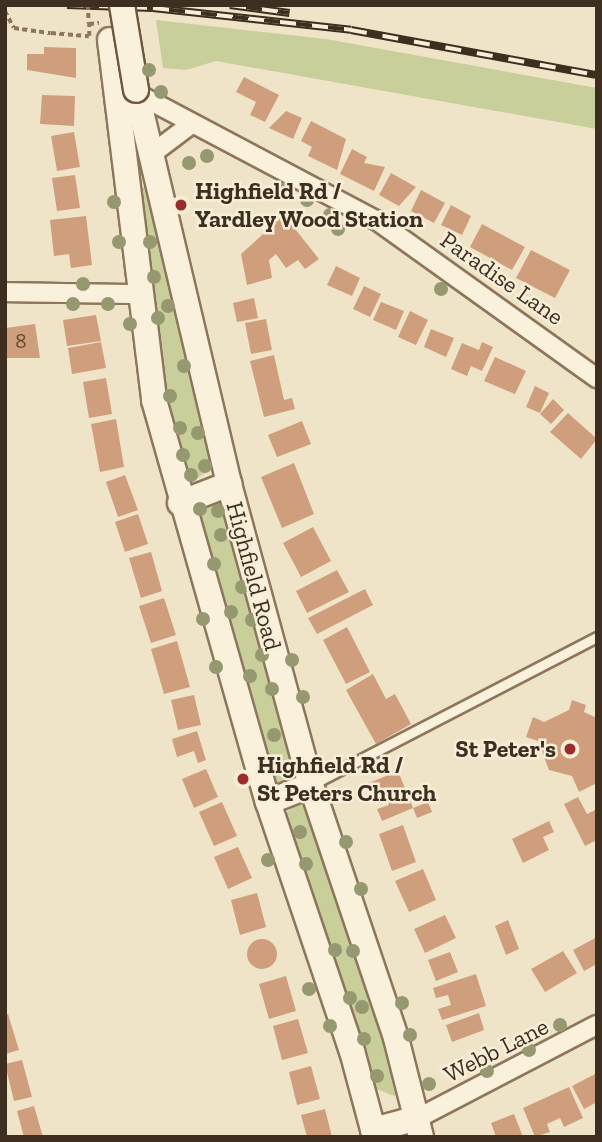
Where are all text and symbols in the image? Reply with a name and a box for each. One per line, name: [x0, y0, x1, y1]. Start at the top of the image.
place label: Highfield Rd / Yardley Wood Station: [195, 177, 425, 233]
marker: Highfield Rd / Yardley Wood Station: [173, 197, 189, 213]
street label: Paradise Lane: [435, 225, 569, 331]
house number: 8: [15, 328, 27, 354]
street label: Highfield Road: [220, 498, 288, 654]
place label: St Peter's: [455, 735, 556, 763]
marker: St Peter's: [562, 741, 578, 757]
place label: Highfield Rd / St Peters Church: [257, 751, 436, 807]
marker: Highfield Rd / St Peters Church: [235, 771, 251, 787]
street label: Webb Lane: [439, 1011, 553, 1089]

